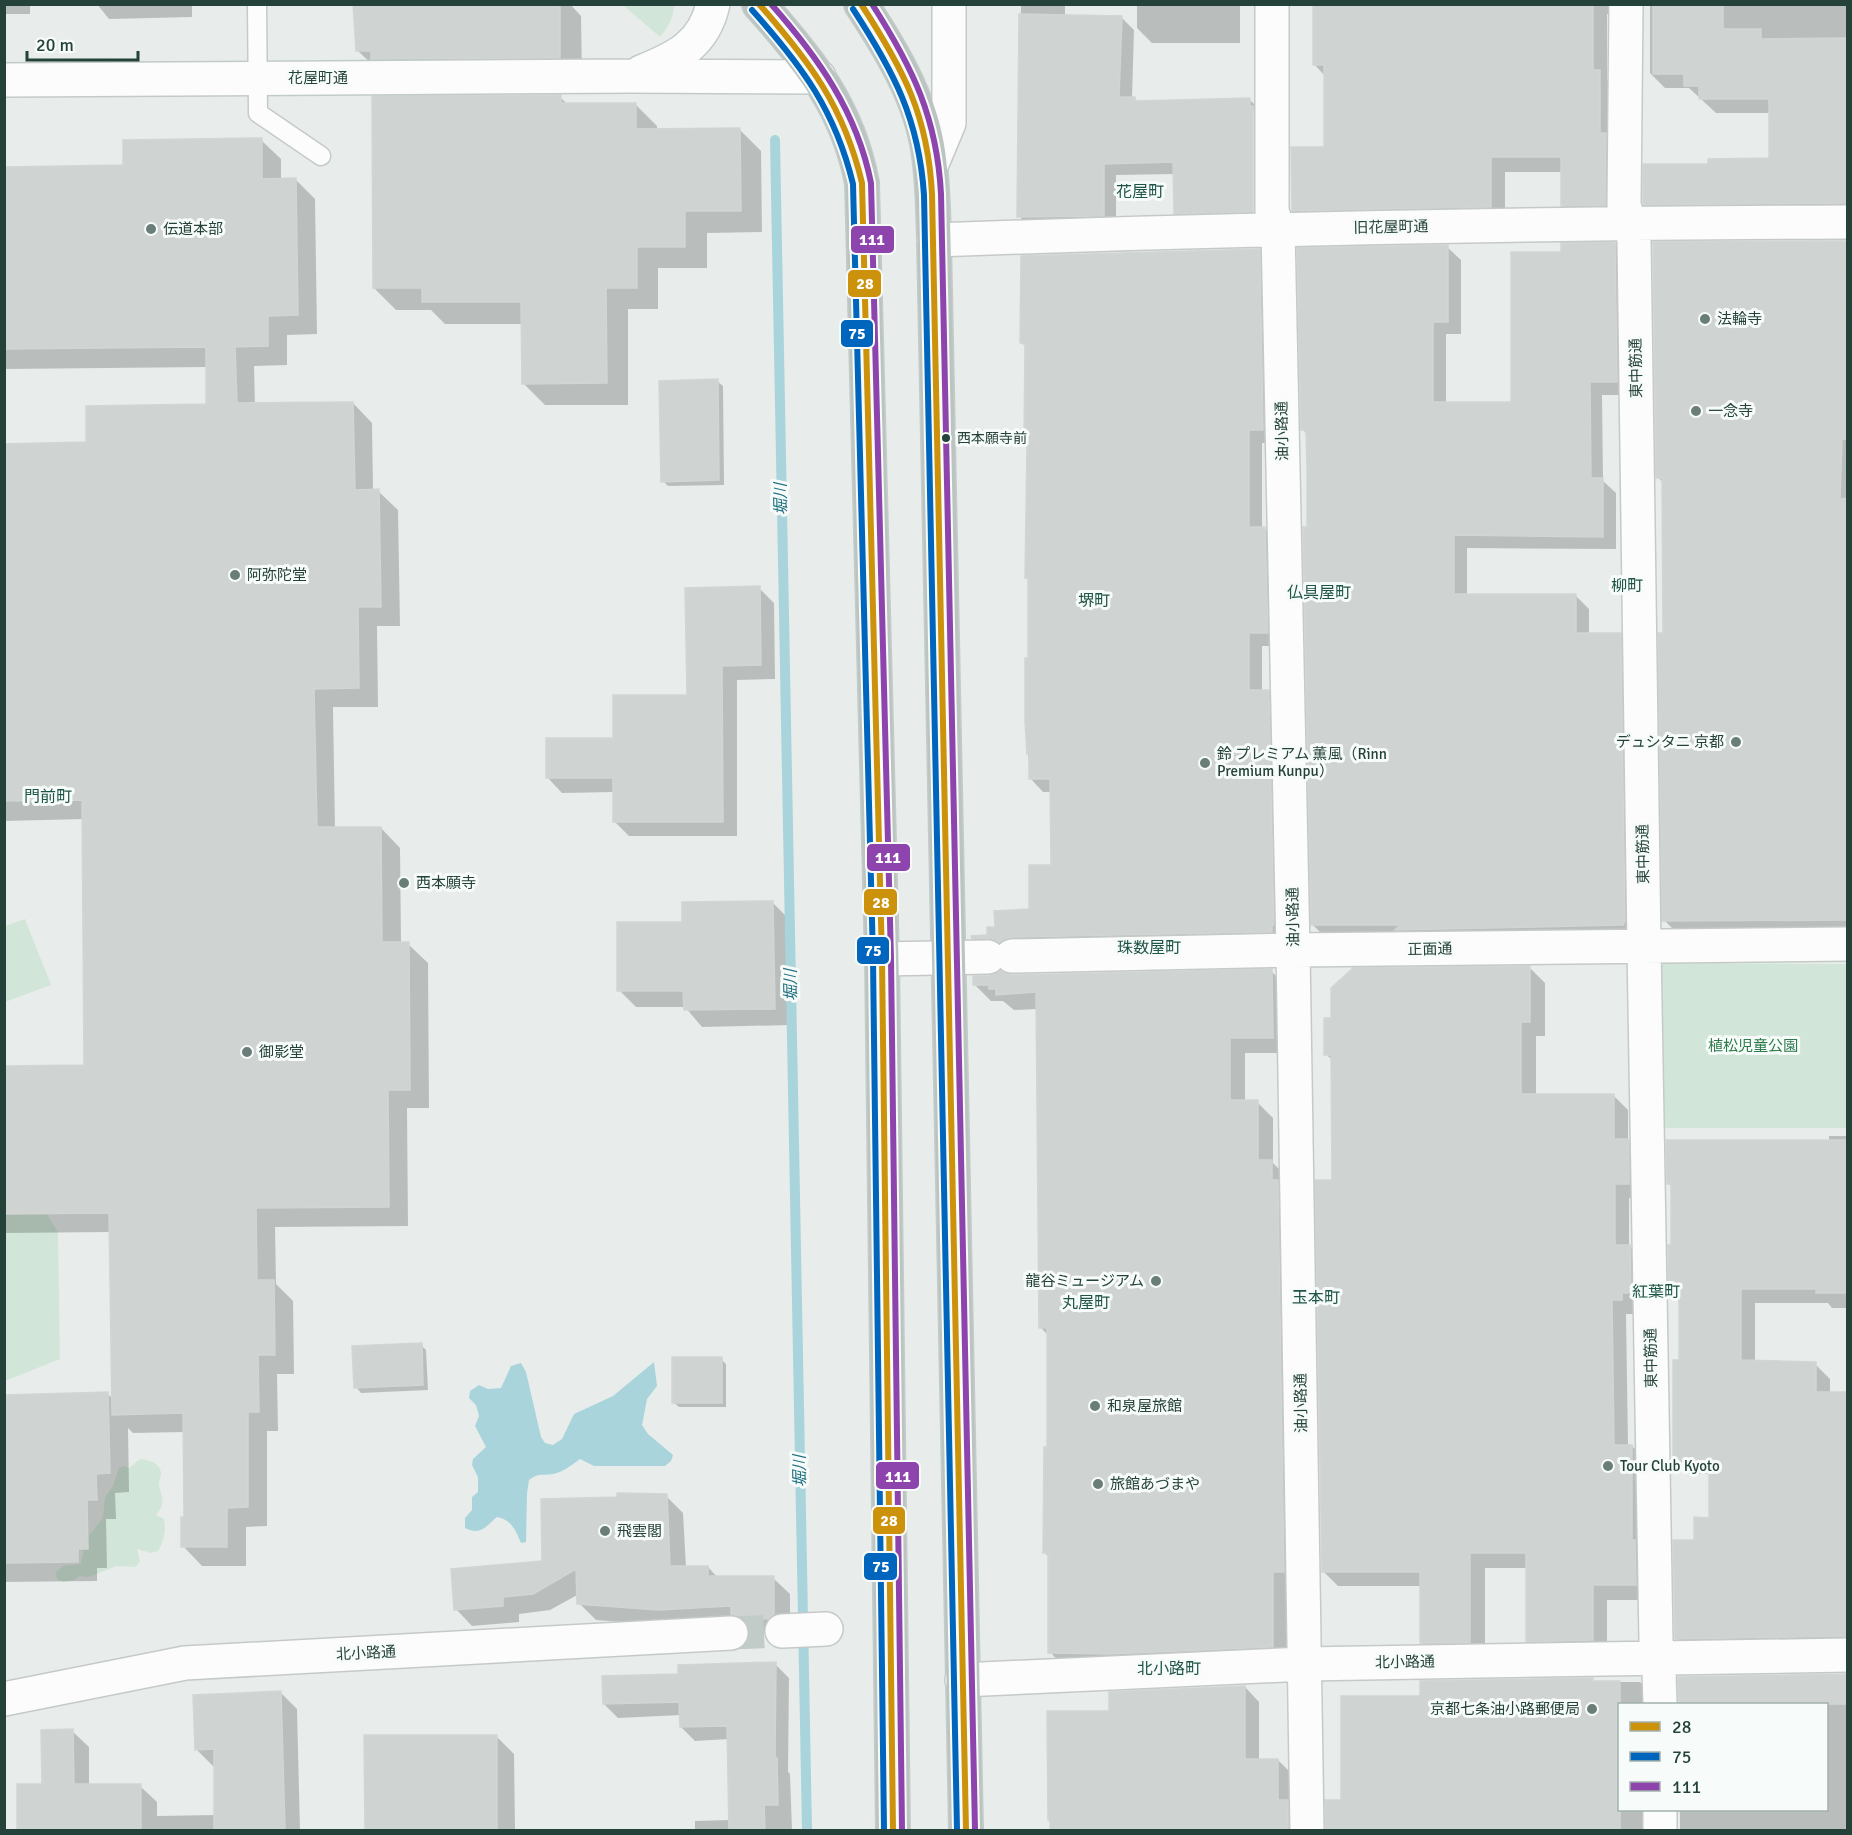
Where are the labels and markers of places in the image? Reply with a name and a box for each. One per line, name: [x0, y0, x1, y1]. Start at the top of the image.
place label: 伝道本部: [163, 220, 223, 238]
marker: 伝道本部: [144, 222, 158, 236]
place label: 法輪寺: [1717, 310, 1762, 328]
marker: 法輪寺: [1698, 312, 1712, 326]
place label: 一念寺: [1708, 402, 1753, 420]
marker: 一念寺: [1689, 404, 1703, 418]
place label: 西本願寺前: [957, 430, 1027, 447]
marker: 西本願寺前: [940, 432, 952, 444]
place label: 阿弥陀堂: [247, 566, 307, 584]
marker: 阿弥陀堂: [228, 568, 242, 582]
place label: デュシタニ 京都: [1616, 733, 1724, 751]
marker: デュシタニ 京都: [1729, 735, 1743, 749]
place label: 鈴 プレミアム 薫風（Rinn Premium Kunpu）: [1217, 745, 1387, 780]
marker: 鈴 プレミアム 薫風（Rinn Premium Kunpu）: [1198, 756, 1212, 770]
place label: 西本願寺: [416, 874, 476, 892]
marker: 西本願寺: [397, 876, 411, 890]
place label: 御影堂: [259, 1043, 304, 1061]
marker: 御影堂: [240, 1045, 254, 1059]
place label: 龍谷ミュージアム: [1025, 1272, 1144, 1290]
marker: 龍谷ミュージアム: [1149, 1274, 1163, 1288]
place label: 和泉屋旅館: [1107, 1397, 1182, 1415]
marker: 和泉屋旅館: [1088, 1399, 1102, 1413]
place label: Tour Club Kyoto: [1620, 1457, 1720, 1475]
marker: Tour Club Kyoto: [1601, 1459, 1615, 1473]
place label: 旅館あづまや: [1110, 1475, 1200, 1493]
marker: 旅館あづまや: [1091, 1477, 1105, 1491]
place label: 飛雲閣: [617, 1522, 662, 1540]
marker: 飛雲閣: [598, 1524, 612, 1538]
place label: 京都七条油小路郵便局: [1430, 1700, 1580, 1718]
marker: 京都七条油小路郵便局: [1585, 1702, 1599, 1716]

